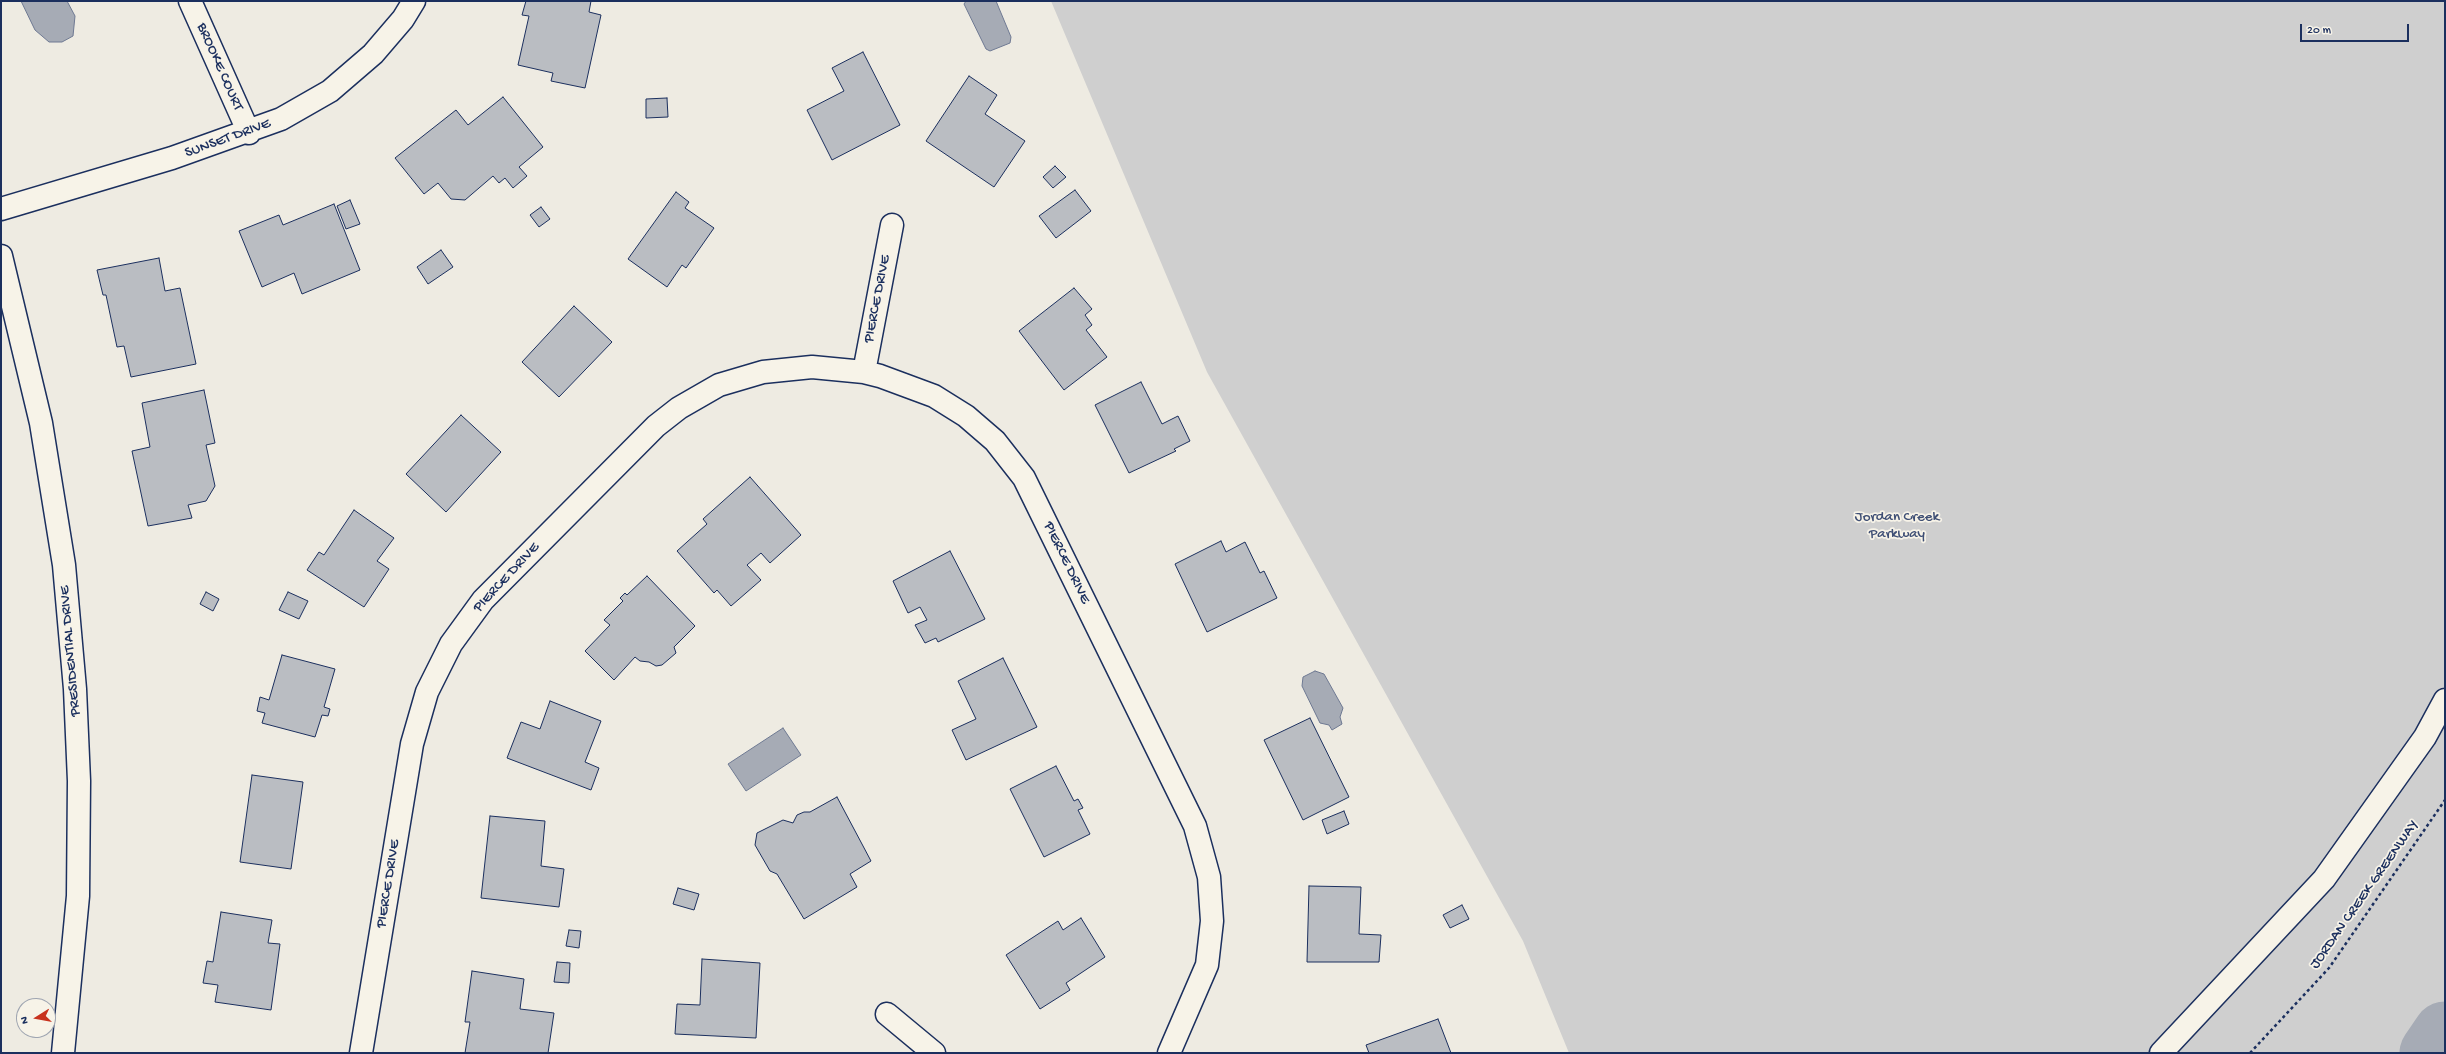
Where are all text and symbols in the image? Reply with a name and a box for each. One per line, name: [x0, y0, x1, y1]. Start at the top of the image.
scale bar: [2302, 16, 2411, 42]
street label: BROOKE COURT: [192, 20, 246, 114]
text: 20 m: [2307, 24, 2331, 38]
street label: SUNSET DRIVE: [183, 115, 273, 163]
street label: PIERCE DRIVE: [861, 254, 895, 344]
park label: Jordan Creek Parkway: [1855, 509, 1939, 544]
street label: PIERCE DRIVE: [1038, 519, 1094, 607]
street label: PIERCE DRIVE: [470, 539, 544, 617]
street label: PRESIDENTIAL DRIVE: [56, 585, 86, 717]
street label: JORDAN CREEK GREENWAY: [2307, 817, 2423, 973]
street label: PIERCE DRIVE: [373, 839, 405, 929]
north arrow: [16, 998, 56, 1038]
text: N: [19, 1015, 32, 1025]

